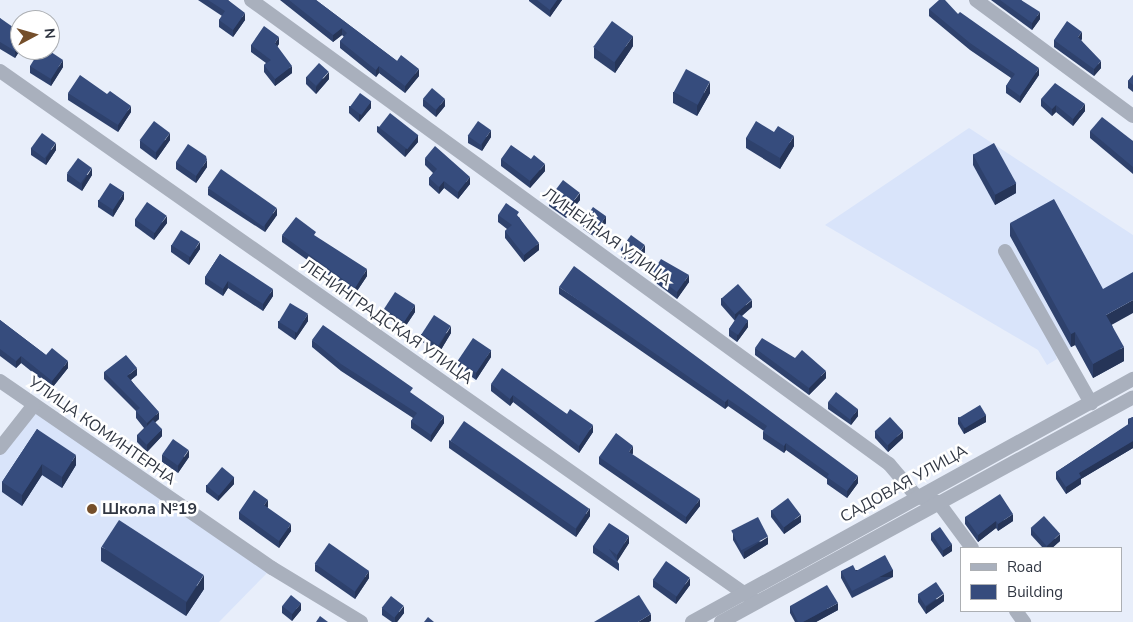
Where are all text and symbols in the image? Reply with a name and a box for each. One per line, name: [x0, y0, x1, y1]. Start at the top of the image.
north arrow: [10, 10, 60, 60]
text: N: [39, 27, 59, 40]
street label: ЛИНЕЙНАЯ УЛИЦА: [539, 184, 675, 290]
street label: ЛЕНИНГРАДСКАЯ УЛИЦА: [298, 255, 476, 389]
street label: УЛИЦА КОМИНТЕРНА: [25, 373, 179, 489]
street label: САДОВАЯ УЛИЦА: [837, 441, 971, 527]
place label: Школа №19: [102, 499, 197, 519]
marker: Школа №19: [86, 503, 98, 515]
legend: [960, 547, 1123, 612]
text: Road: [1007, 557, 1042, 577]
text: Building: [1007, 582, 1063, 602]

